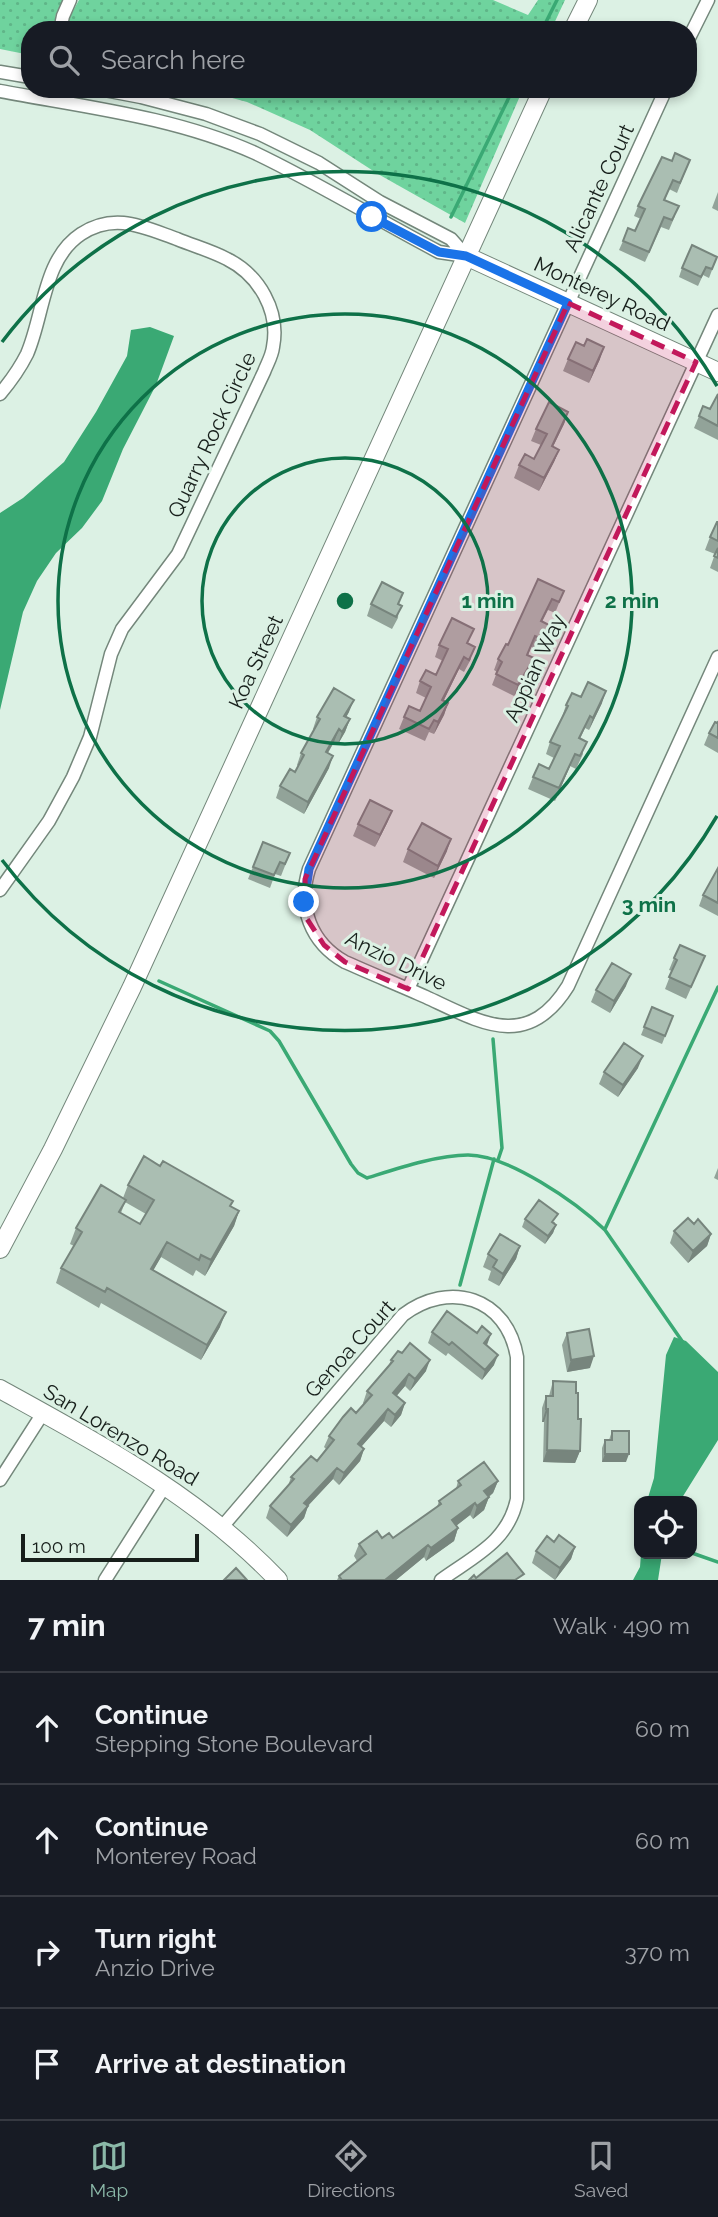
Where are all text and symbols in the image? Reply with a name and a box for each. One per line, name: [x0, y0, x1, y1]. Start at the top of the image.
search box: [21, 21, 697, 98]
icon: search: [45, 41, 83, 79]
text: Search here: [101, 45, 245, 75]
street label: Alicante Court: [558, 120, 639, 256]
route start: [356, 201, 387, 232]
street label: Monterey Road: [530, 251, 674, 336]
street label: Quarry Rock Circle: [162, 348, 261, 522]
text: 1 min: [461, 588, 515, 613]
text: 2 min: [605, 588, 659, 613]
centre of rings: [333, 589, 357, 613]
street label: Appian Way: [499, 610, 570, 726]
street label: Koa Street: [223, 611, 288, 713]
route end: [288, 886, 319, 917]
text: 3 min: [622, 892, 676, 917]
street label: Anzio Drive: [342, 925, 451, 996]
street label: Genoa Court: [299, 1295, 400, 1403]
street label: San Lorenzo Road: [39, 1378, 203, 1491]
map controls: [634, 1496, 697, 1559]
button: locate: [634, 1496, 697, 1559]
scale bar: [21, 1531, 200, 1563]
text: 100 m: [32, 1535, 86, 1557]
text: 7 min: [28, 1608, 106, 1643]
text: Walk · 490 m: [553, 1612, 690, 1639]
text: Continue: [95, 1700, 208, 1730]
icon: ahead: [28, 1709, 66, 1747]
text: 60 m: [635, 1715, 690, 1742]
text: Stepping Stone Boulevard: [95, 1730, 373, 1757]
text: Continue: [95, 1812, 208, 1842]
icon: ahead: [28, 1821, 66, 1859]
text: 60 m: [635, 1827, 690, 1854]
text: Monterey Road: [95, 1842, 257, 1869]
text: Turn right: [95, 1924, 216, 1954]
icon: right: [28, 1933, 66, 1971]
text: 370 m: [625, 1939, 690, 1966]
text: Anzio Drive: [95, 1954, 215, 1981]
icon: arrive: [28, 2045, 66, 2083]
text: Arrive at destination: [95, 2049, 346, 2079]
tab: Map: [90, 2137, 128, 2201]
tab: Directions: [307, 2137, 395, 2201]
tab: Saved: [574, 2137, 628, 2201]

